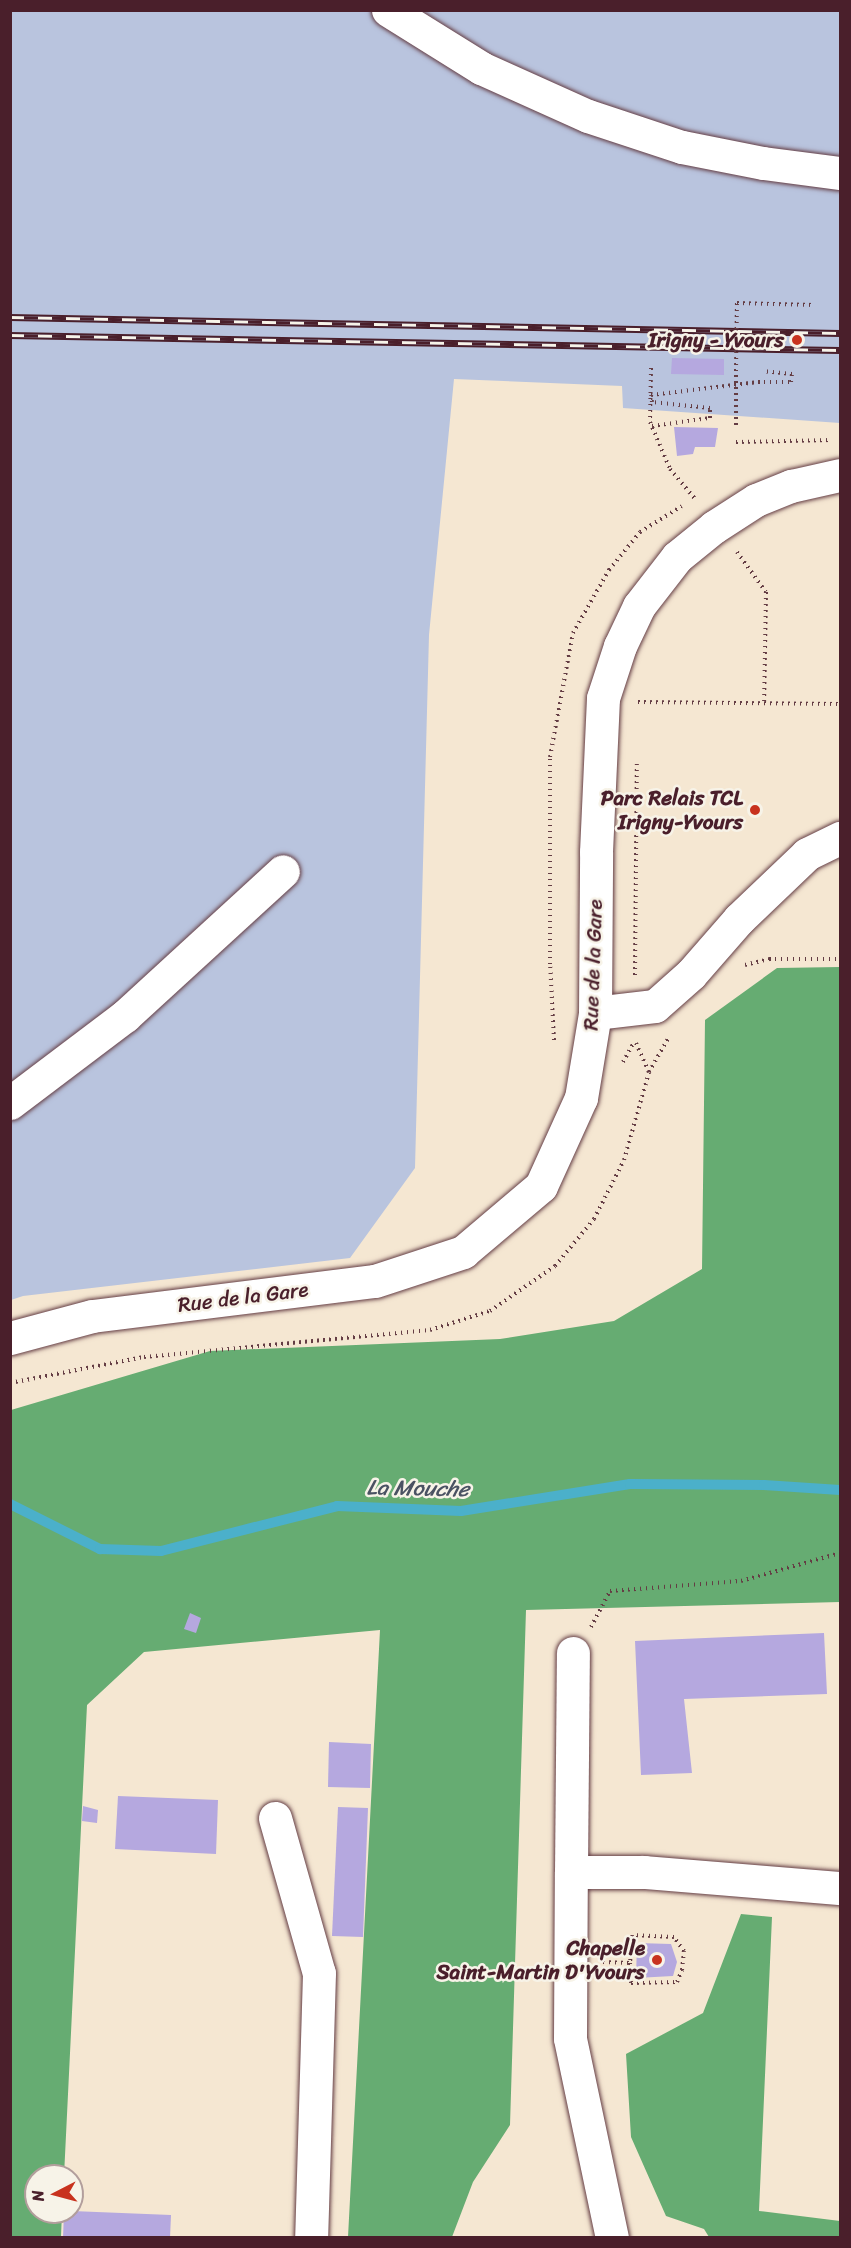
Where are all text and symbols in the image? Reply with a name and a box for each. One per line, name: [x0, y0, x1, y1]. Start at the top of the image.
place label: Irigny - Yvours: [649, 327, 784, 353]
marker: Irigny - Yvours: [788, 331, 806, 349]
place label: Parc Relais TCL Irigny-Yvours: [601, 785, 743, 835]
marker: Parc Relais TCL Irigny-Yvours: [748, 803, 762, 817]
street label: Rue de la Gare: [578, 898, 608, 1032]
street label: Rue de la Gare: [176, 1276, 310, 1318]
water label: La Mouche: [367, 1474, 469, 1502]
place label: Chapelle Saint-Martin D'Yvours: [438, 1935, 645, 1985]
marker: Chapelle Saint-Martin D'Yvours: [650, 1953, 664, 1967]
north arrow: [24, 2164, 84, 2224]
text: N: [23, 2189, 53, 2203]

